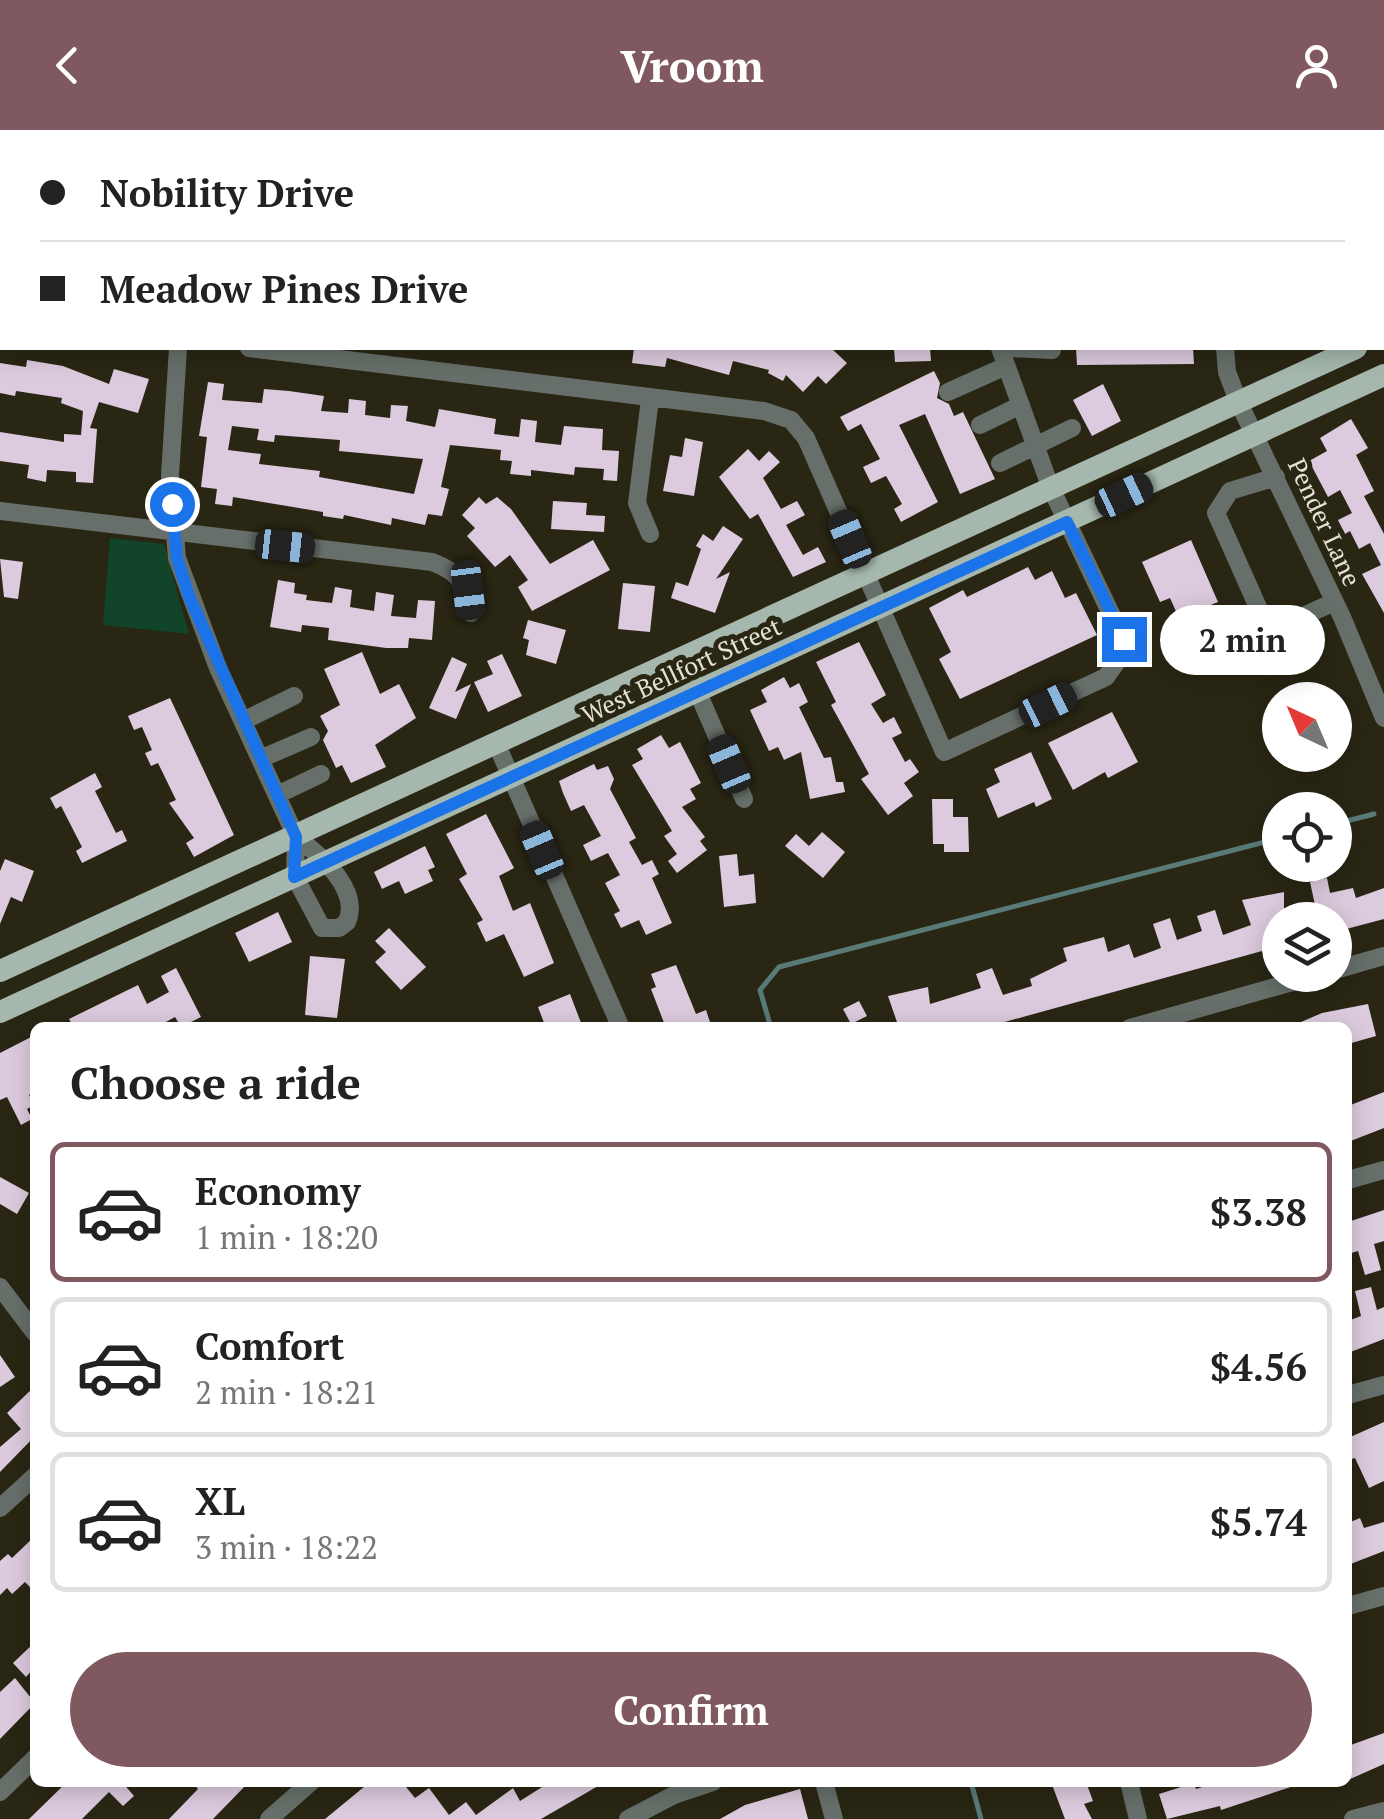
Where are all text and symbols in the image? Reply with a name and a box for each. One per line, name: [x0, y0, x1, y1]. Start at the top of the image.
text: Vroom: [620, 35, 764, 95]
icon: back: [40, 38, 95, 93]
icon: person: [1289, 38, 1344, 93]
text: Nobility Drive: [100, 168, 354, 218]
text: Meadow Pines Drive: [100, 264, 468, 314]
street label: Pender Lane: [1281, 453, 1369, 591]
car: [1090, 469, 1158, 521]
route start: [150, 482, 195, 527]
car: [824, 506, 876, 572]
car: [254, 528, 316, 564]
car: [449, 558, 487, 622]
callout: 2 min: [1159, 604, 1324, 674]
street label: West Bellfort Street: [576, 609, 786, 731]
route end: [1102, 617, 1147, 662]
text: 2 min: [1199, 619, 1286, 661]
car: [1014, 678, 1082, 732]
north arrow: [1262, 682, 1352, 772]
map controls: [1262, 682, 1352, 992]
car: [703, 731, 755, 797]
button: locate: [1262, 792, 1352, 882]
car: [516, 817, 568, 883]
button: layers: [1262, 902, 1352, 992]
text: Choose a ride: [70, 1052, 361, 1112]
text: Economy: [195, 1166, 361, 1216]
icon: car: [75, 1167, 165, 1257]
text: $3.38: [1210, 1187, 1307, 1237]
text: 1 min · 18:20: [195, 1216, 378, 1258]
text: Comfort: [195, 1321, 344, 1371]
icon: car: [75, 1322, 165, 1412]
text: $4.56: [1210, 1342, 1307, 1392]
text: 2 min · 18:21: [195, 1371, 378, 1413]
text: XL: [195, 1476, 245, 1526]
icon: car: [75, 1477, 165, 1567]
text: $5.74: [1210, 1497, 1307, 1547]
text: 3 min · 18:22: [195, 1526, 378, 1568]
button: Confirm: [70, 1652, 1312, 1767]

